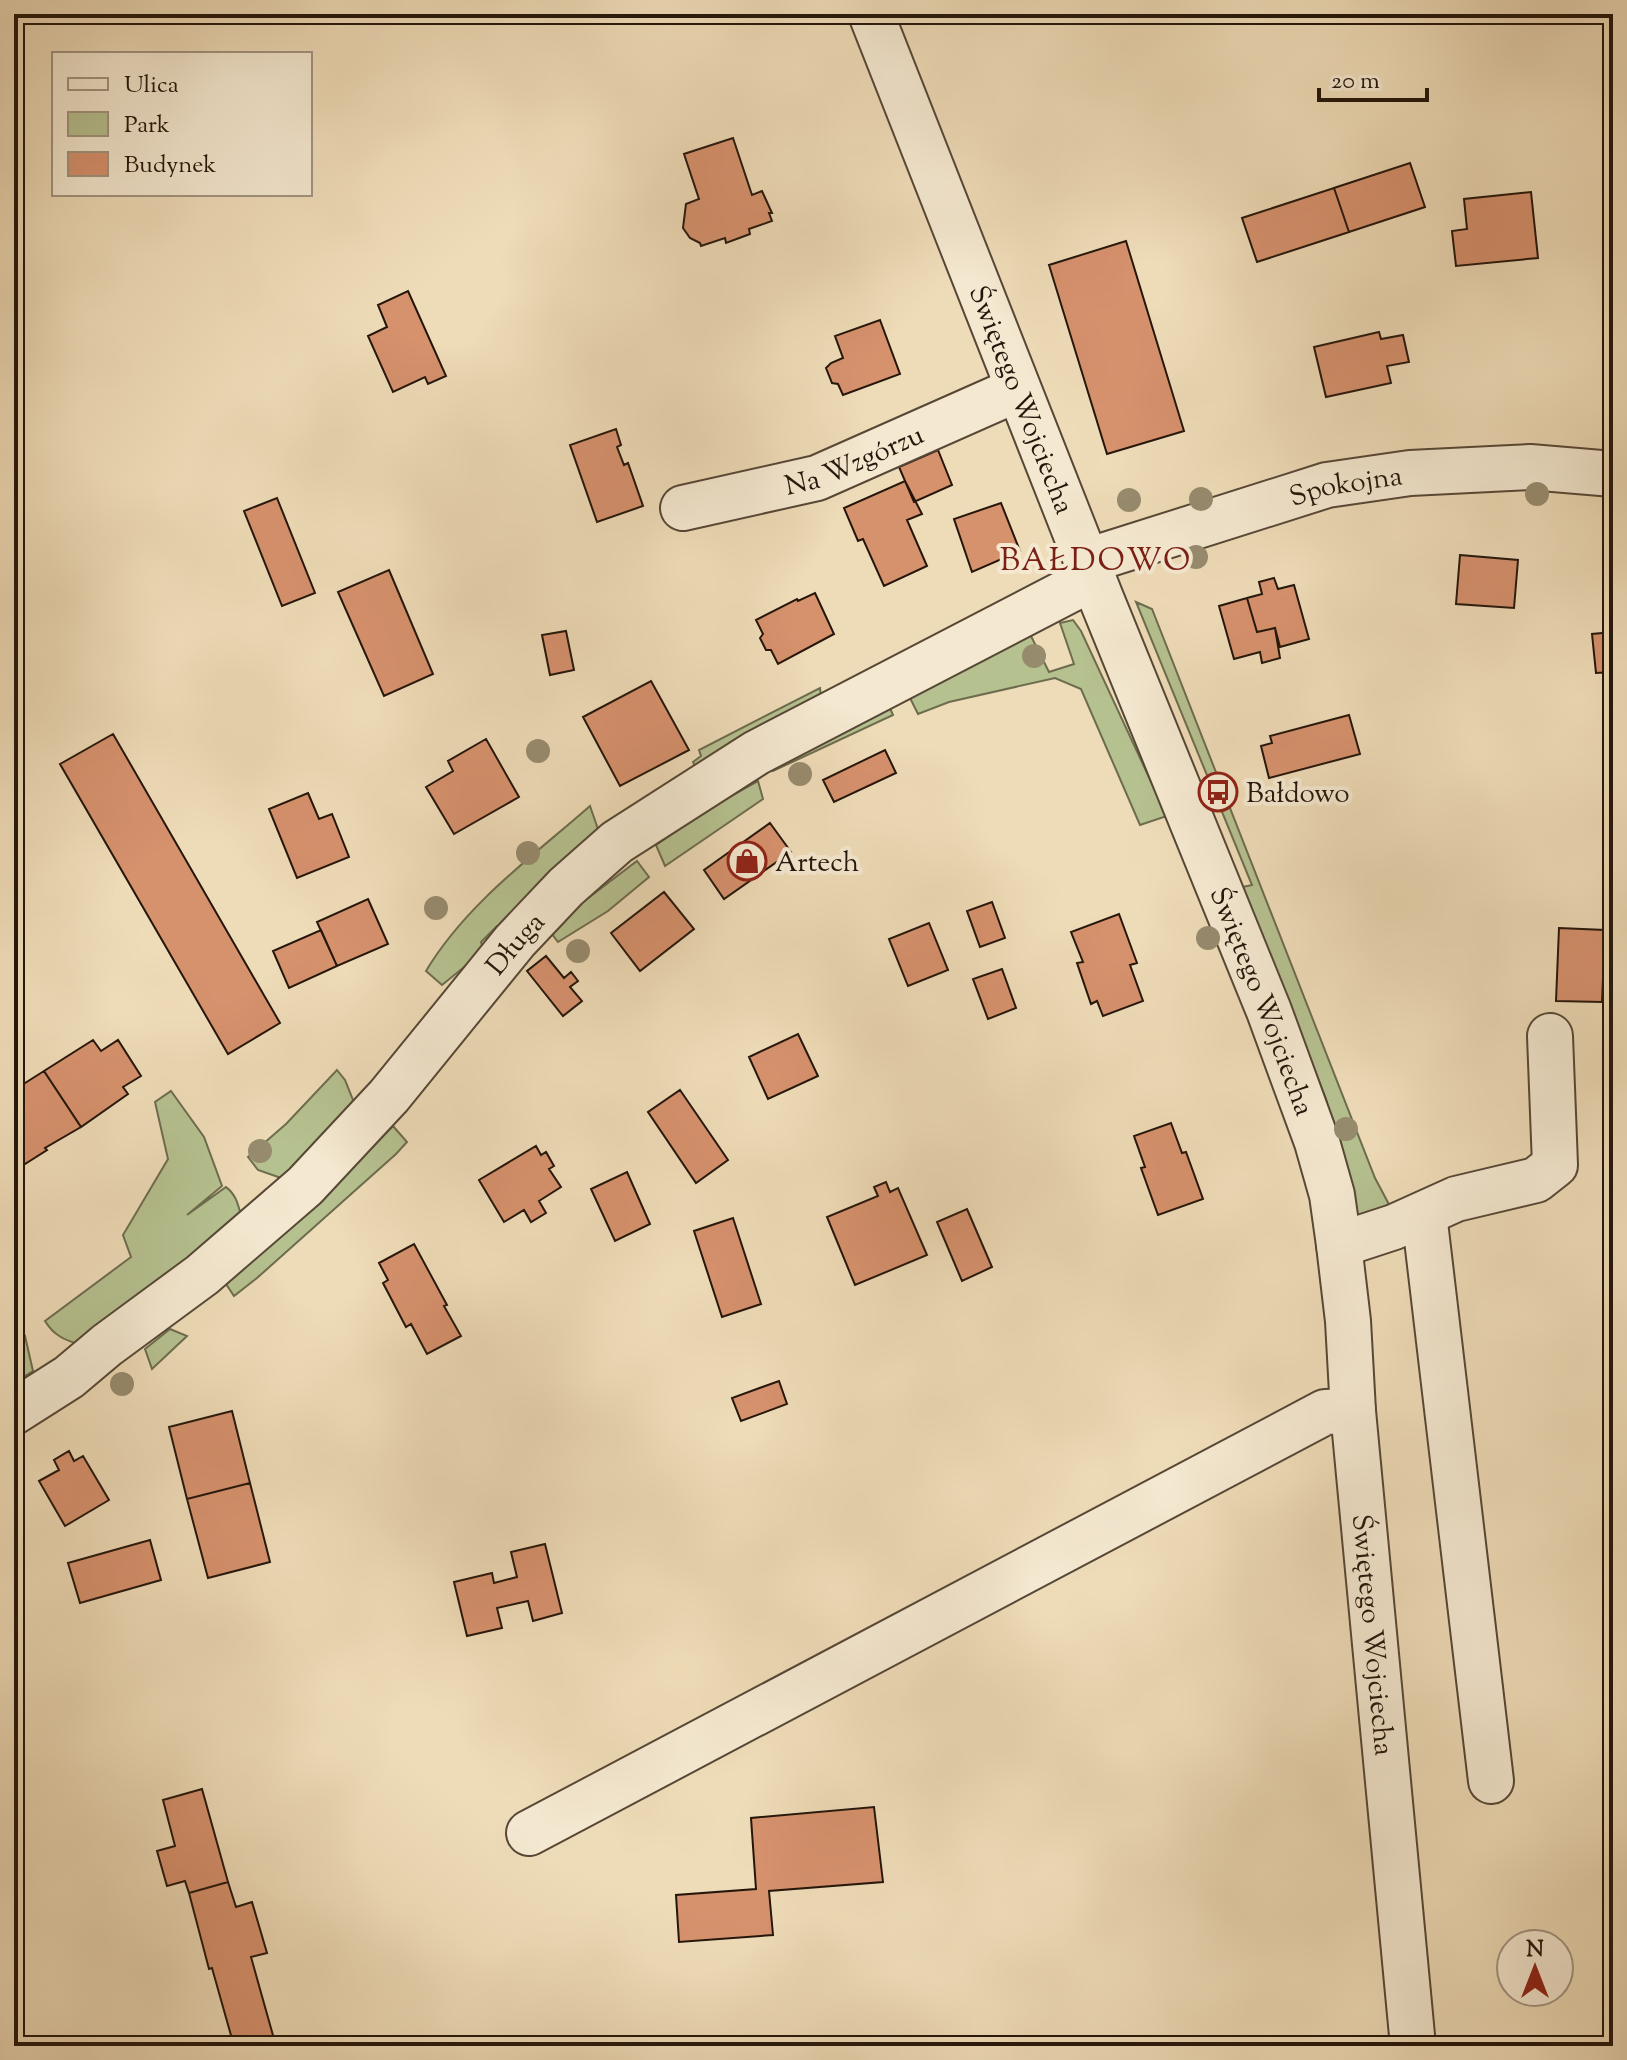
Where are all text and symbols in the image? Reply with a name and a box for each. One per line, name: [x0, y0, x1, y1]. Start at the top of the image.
legend: [52, 52, 312, 196]
scale bar: [1319, 52, 1427, 102]
text: 20 m: [1331, 65, 1380, 99]
text: Ulica: [124, 69, 179, 103]
text: Park: [124, 109, 170, 143]
text: Budynek: [124, 149, 216, 183]
street label: Świętego Wojciecha: [957, 280, 1083, 521]
street label: Na Wzgórzu: [781, 416, 931, 508]
street label: Spokojna: [1285, 457, 1405, 519]
district label: BAŁDOWO: [1000, 539, 1192, 585]
bus stop icon: Bałdowo: [1197, 771, 1239, 813]
place label: Bałdowo: [1246, 775, 1350, 815]
shop icon: Artech: [726, 840, 768, 882]
place label: Artech: [775, 844, 859, 884]
street label: Świętego Wojciecha: [1198, 882, 1323, 1122]
street label: Długa: [478, 904, 555, 985]
street label: Świętego Wojciecha: [1340, 1512, 1402, 1758]
north arrow: [1495, 1928, 1575, 2008]
text: N: [1526, 1935, 1544, 1967]

